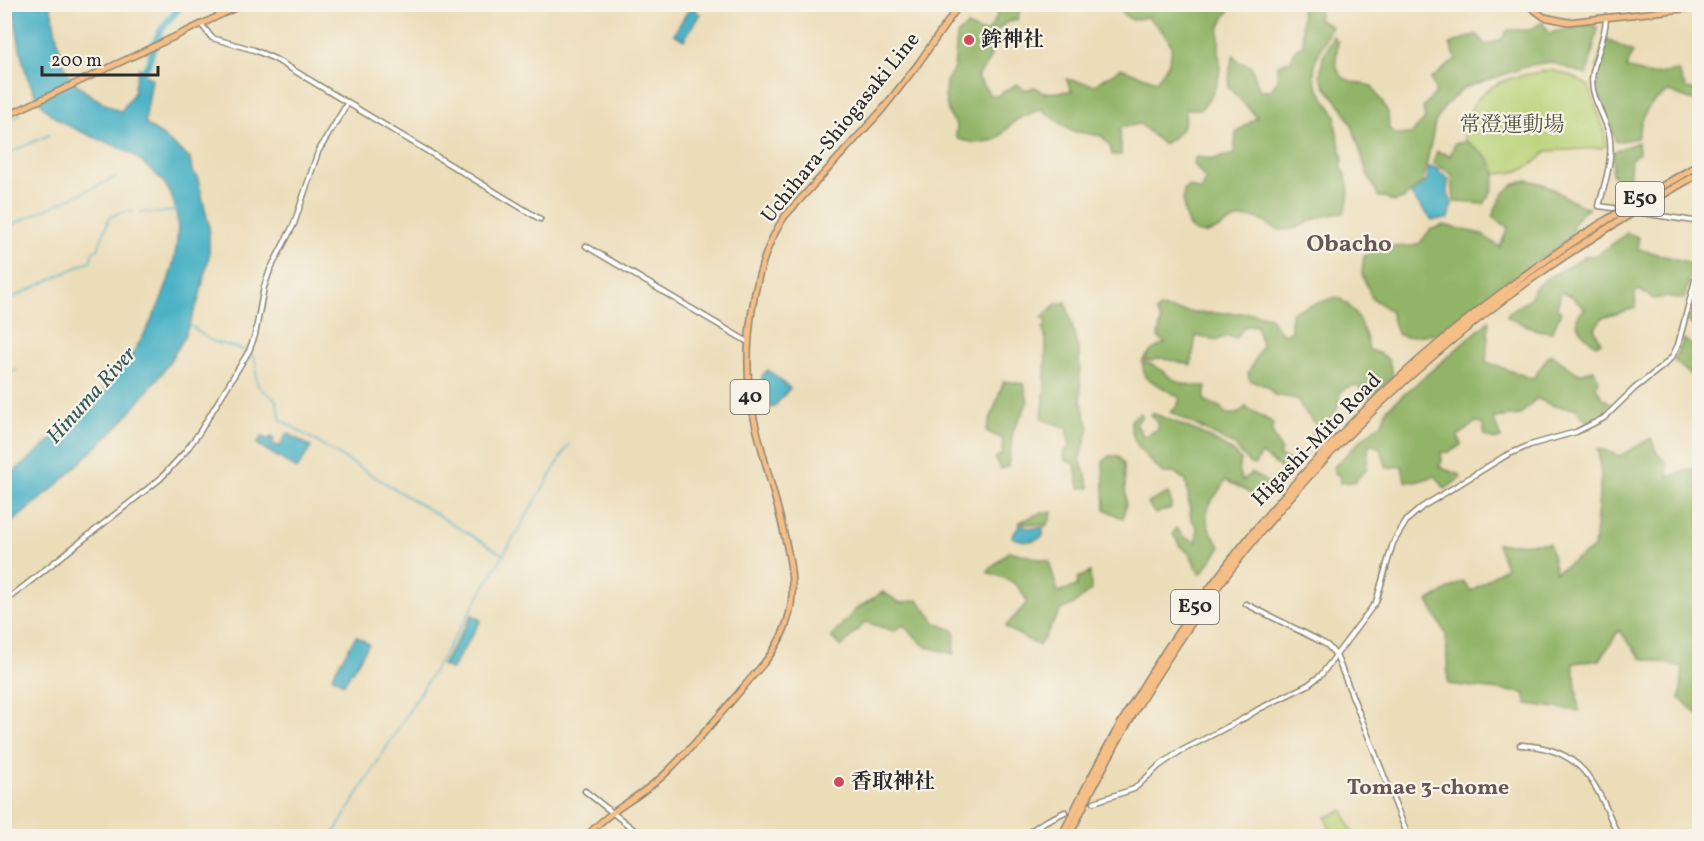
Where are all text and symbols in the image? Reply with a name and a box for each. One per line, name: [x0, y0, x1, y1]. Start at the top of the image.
street label: Uchihara-Shiogasaki Line: [755, 26, 927, 229]
place label: 鉾神社: [981, 26, 1044, 55]
marker: 鉾神社: [962, 33, 976, 47]
scale bar: [42, 39, 158, 77]
text: 200 m: [51, 49, 102, 74]
park label: 常澄運動場: [1460, 111, 1565, 140]
road number: E50: [1616, 182, 1664, 216]
district label: Obacho: [1306, 228, 1392, 262]
water label: Hinuma River: [40, 340, 145, 452]
street label: Higashi-Mito Road: [1246, 367, 1388, 513]
road number: 40: [730, 380, 770, 414]
road number: E50: [1171, 590, 1219, 624]
place label: 香取神社: [851, 768, 935, 797]
district label: Tomae 3-chome: [1347, 773, 1509, 804]
marker: 香取神社: [832, 775, 846, 789]

